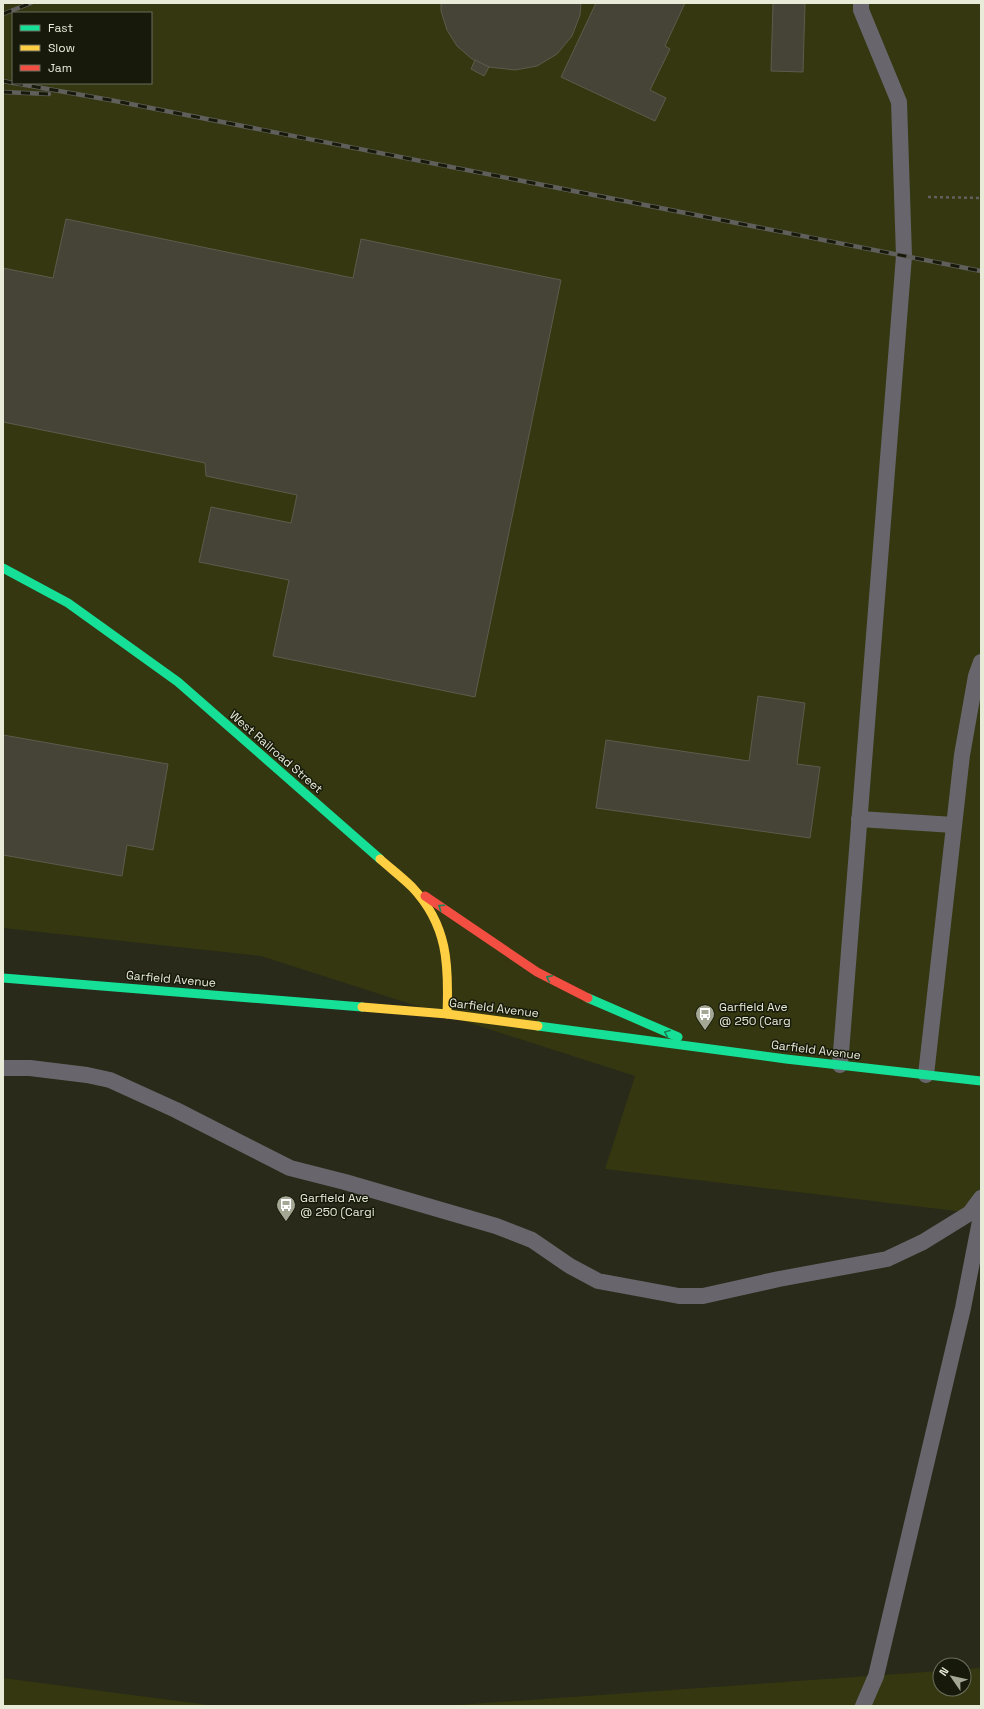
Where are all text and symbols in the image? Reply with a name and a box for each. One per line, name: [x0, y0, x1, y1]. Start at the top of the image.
legend: [12, 12, 152, 84]
text: Fast: [48, 20, 73, 36]
text: Slow: [48, 40, 75, 56]
text: Jam: [48, 60, 72, 76]
street label: West Railroad Street: [226, 707, 326, 797]
one-way arrow: [438, 904, 445, 911]
street label: Garfield Avenue: [125, 967, 217, 991]
one-way arrow: [546, 975, 554, 983]
street label: Garfield Avenue: [448, 995, 540, 1021]
place label: Garfield Ave @ 250 (Carg: [719, 999, 791, 1029]
bus stop icon: Garfield Ave @ 250 (Carg: [694, 1003, 716, 1031]
one-way arrow: [664, 1029, 671, 1037]
street label: Garfield Avenue: [770, 1037, 862, 1063]
place label: Garfield Ave @ 250 (Cargi: [300, 1190, 375, 1220]
bus stop icon: Garfield Ave @ 250 (Cargi: [275, 1194, 297, 1222]
north arrow: [932, 1657, 972, 1697]
text: N: [936, 1664, 952, 1678]

